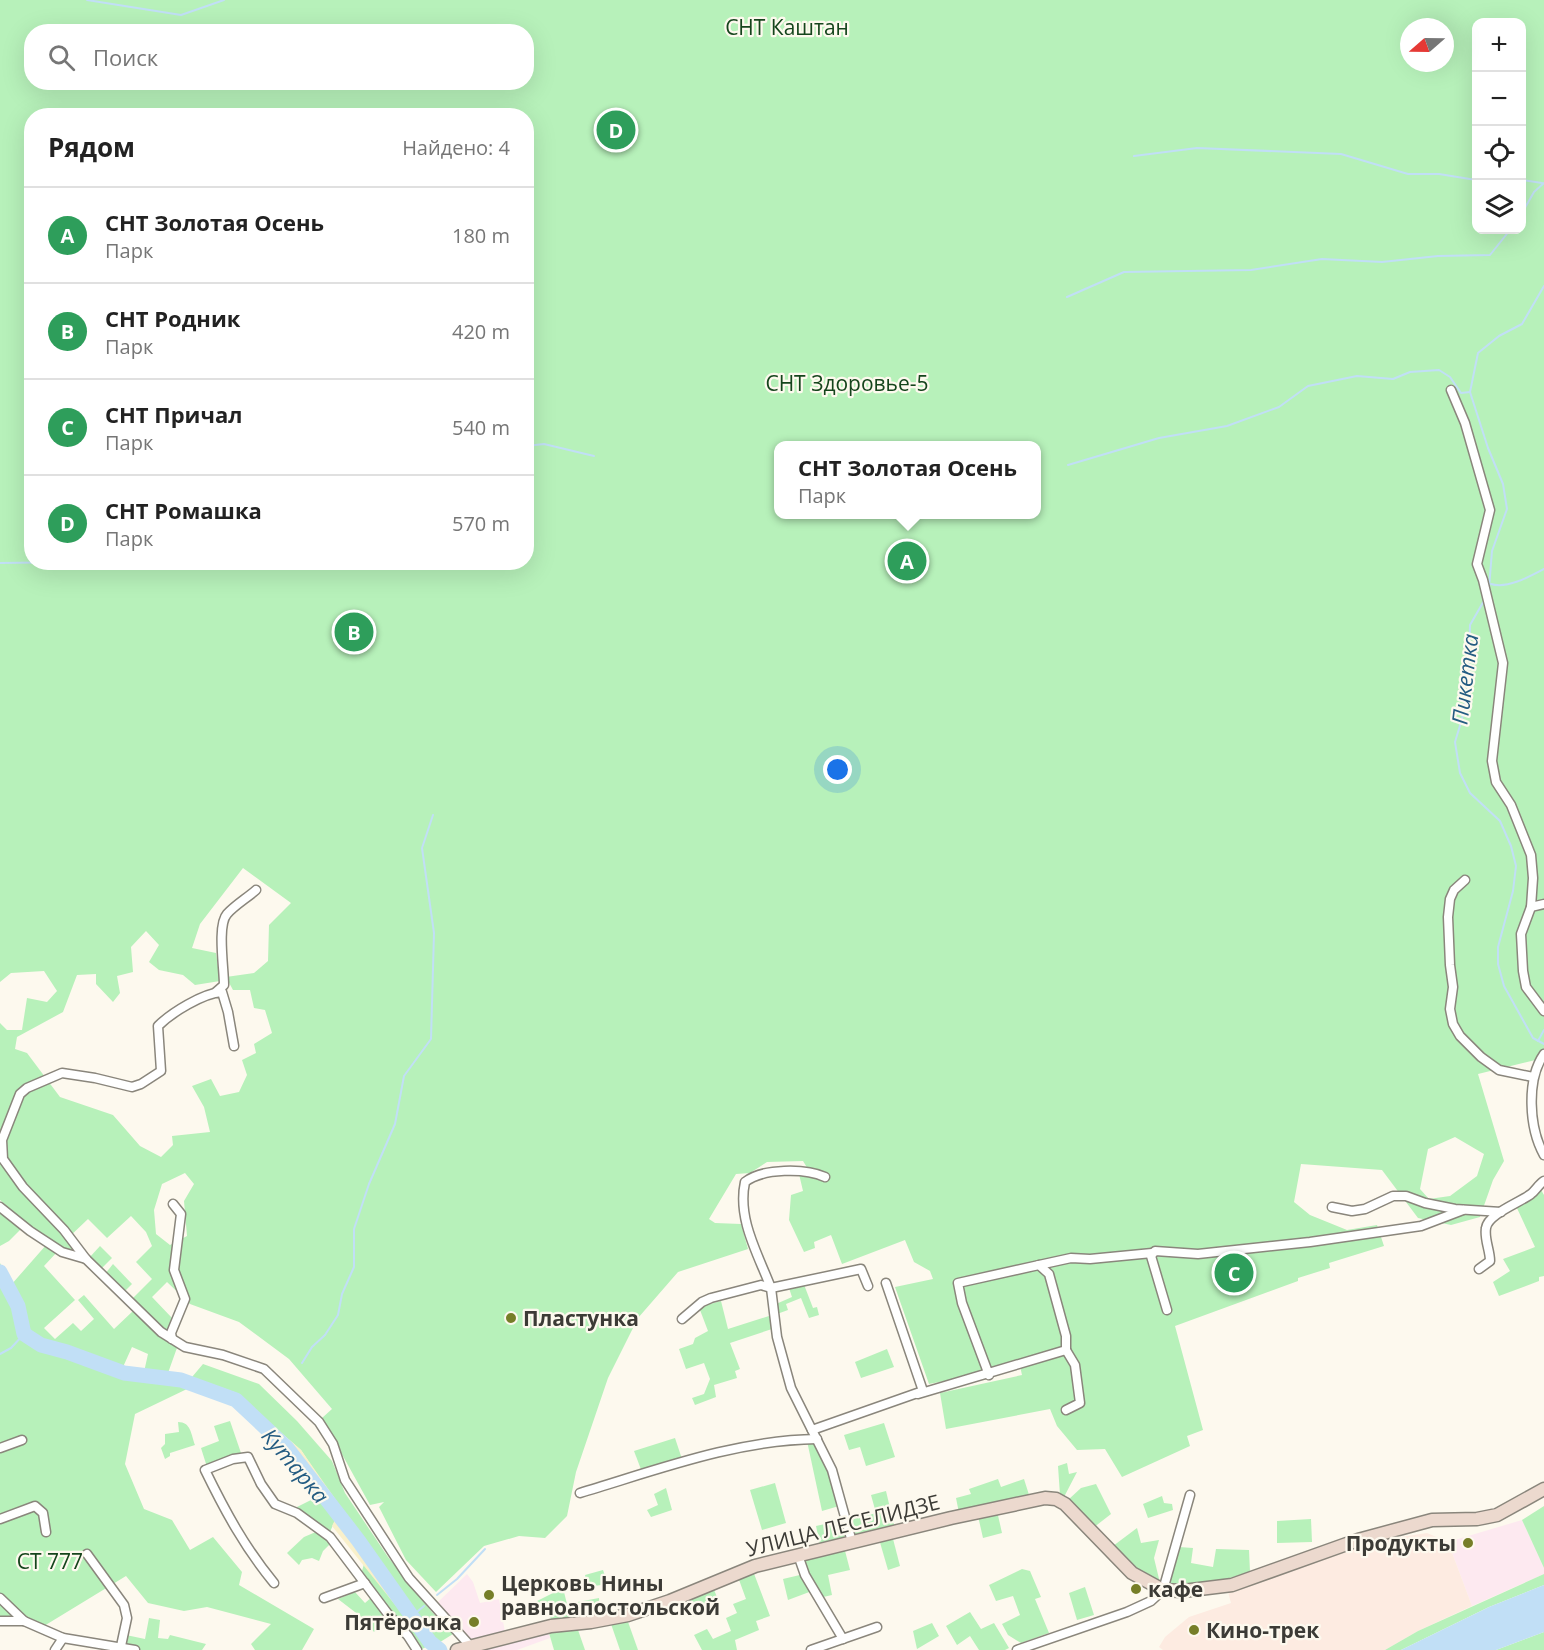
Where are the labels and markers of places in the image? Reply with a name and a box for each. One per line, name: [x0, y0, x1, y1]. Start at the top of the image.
pin: D: [596, 108, 636, 152]
pin: A: [888, 538, 926, 584]
pin: B: [334, 610, 374, 654]
pin: C: [1214, 1250, 1254, 1296]
place label: Пластунка: [523, 1304, 639, 1332]
marker: Пластунка: [504, 1311, 518, 1325]
place label: Продукты: [1346, 1529, 1456, 1557]
marker: Продукты: [1461, 1536, 1475, 1550]
place label: Церковь Нины равноапостольской: [501, 1569, 720, 1621]
place label: кафе: [1148, 1575, 1203, 1603]
marker: кафе: [1129, 1582, 1143, 1596]
marker: Церковь Нины равноапостольской: [482, 1588, 496, 1602]
place label: Пятёрочка: [344, 1608, 462, 1636]
marker: Пятёрочка: [467, 1615, 481, 1629]
place label: Кино-трек: [1206, 1616, 1319, 1644]
marker: Кино-трек: [1187, 1623, 1201, 1637]

